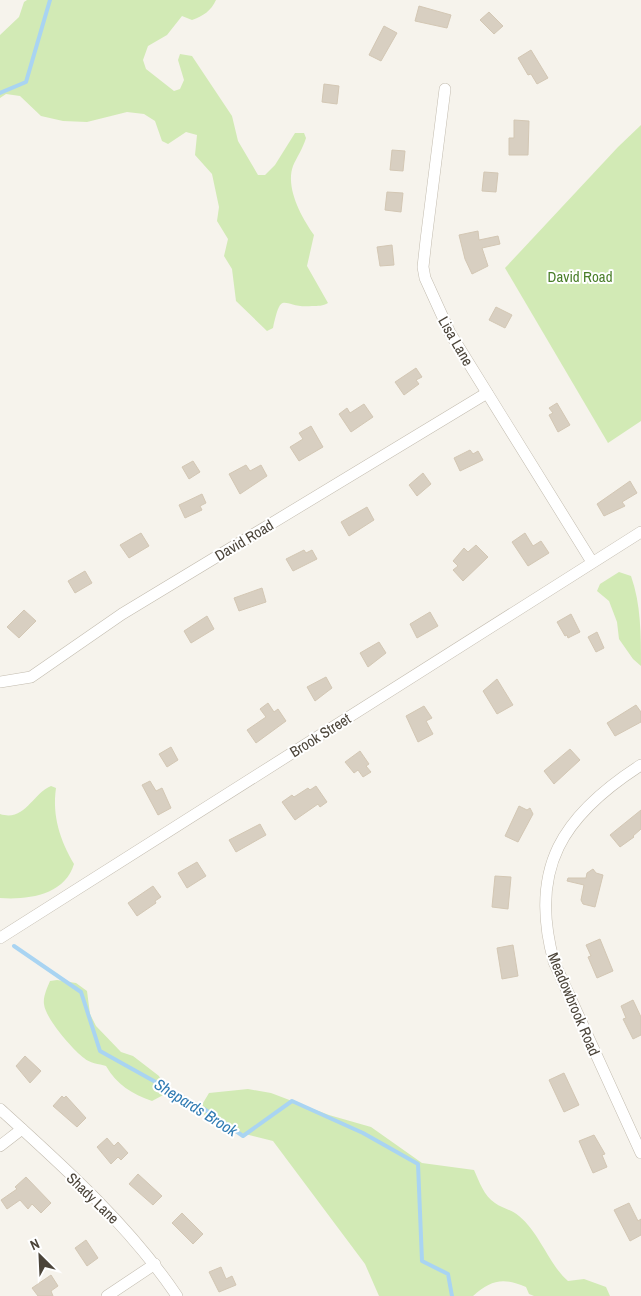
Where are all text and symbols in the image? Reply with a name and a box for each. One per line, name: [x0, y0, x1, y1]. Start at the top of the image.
park label: David Road: [548, 266, 612, 287]
street label: Lisa Lane: [433, 312, 479, 370]
street label: David Road: [211, 514, 277, 566]
street label: Brook Street: [285, 708, 355, 762]
street label: Meadowbrook Road: [543, 949, 605, 1059]
water label: Shepards Brook: [150, 1073, 242, 1141]
street label: Shady Lane: [62, 1168, 124, 1228]
north arrow: [15, 1231, 65, 1281]
text: N: [27, 1234, 42, 1254]

